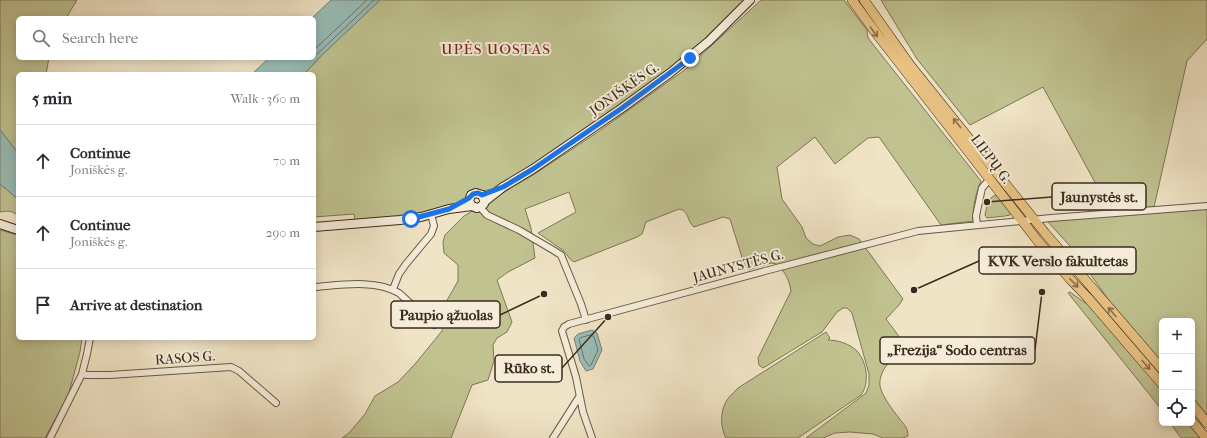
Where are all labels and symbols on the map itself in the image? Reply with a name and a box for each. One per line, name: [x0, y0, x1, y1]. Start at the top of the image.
one-way arrow: [870, 26, 879, 37]
district label: UPĖS UOSTAS: [441, 40, 551, 58]
route end: [681, 49, 699, 67]
street label: JONIŠKĖS G.: [585, 58, 662, 120]
one-way arrow: [953, 118, 961, 129]
street label: LIEPŲ G.: [967, 131, 1015, 187]
callout: Jaunystės st.: [1052, 183, 1146, 210]
text: Jaunystės st.: [1058, 188, 1138, 206]
route start: [402, 210, 420, 228]
street label: JAUNYSTĖS G.: [690, 246, 785, 287]
callout: KVK Verslo fakultetas: [979, 247, 1136, 274]
text: KVK Verslo fakultetas: [988, 252, 1129, 270]
one-way arrow: [1069, 278, 1078, 288]
callout: Paupio ąžuolas: [391, 301, 500, 328]
text: Paupio ąžuolas: [399, 306, 493, 325]
one-way arrow: [1107, 307, 1117, 317]
callout: „Frezija“ Sodo centras: [880, 337, 1035, 364]
text: „Frezija“ Sodo centras: [886, 341, 1027, 359]
street label: RASOS G.: [154, 347, 216, 369]
callout: Rūko st.: [495, 355, 562, 382]
text: Rūko st.: [503, 359, 555, 377]
one-way arrow: [1142, 360, 1151, 371]

